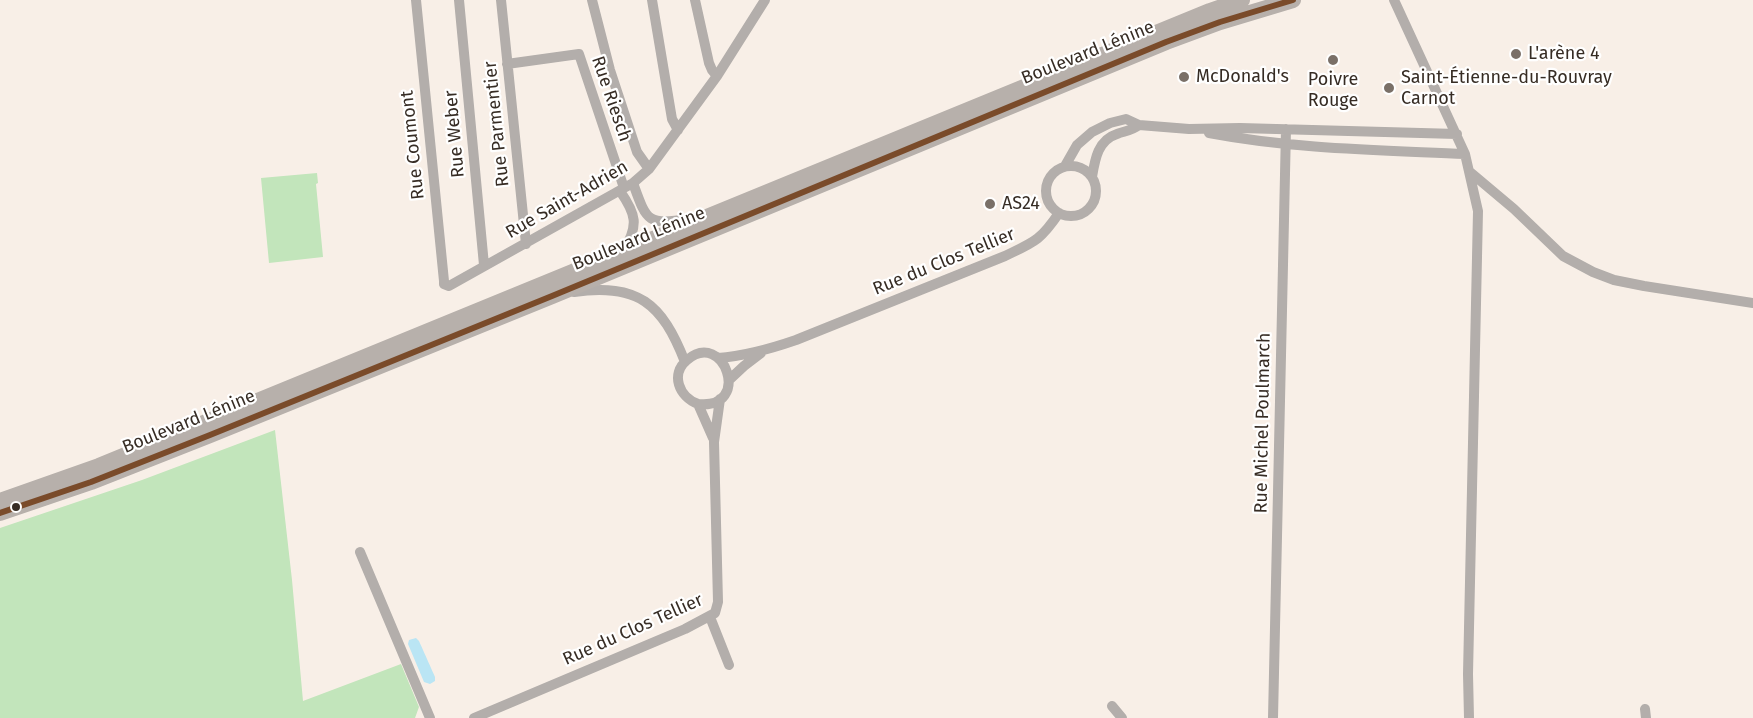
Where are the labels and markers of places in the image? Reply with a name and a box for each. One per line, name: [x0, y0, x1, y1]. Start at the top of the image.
place label: L'arène 4: [1528, 43, 1600, 65]
marker: L'arène 4: [1509, 47, 1523, 61]
marker: Poivre Rouge: [1326, 53, 1340, 67]
place label: McDonald's: [1196, 66, 1289, 88]
place label: Saint-Étienne-du-Rouvray Carnot: [1401, 67, 1612, 110]
place label: Poivre Rouge: [1308, 69, 1358, 112]
marker: McDonald's: [1177, 70, 1191, 84]
marker: Saint-Étienne-du-Rouvray Carnot: [1382, 81, 1396, 95]
place label: AS24: [1002, 193, 1040, 215]
marker: AS24: [983, 197, 997, 211]
unlabelled marker: [10, 501, 22, 513]

